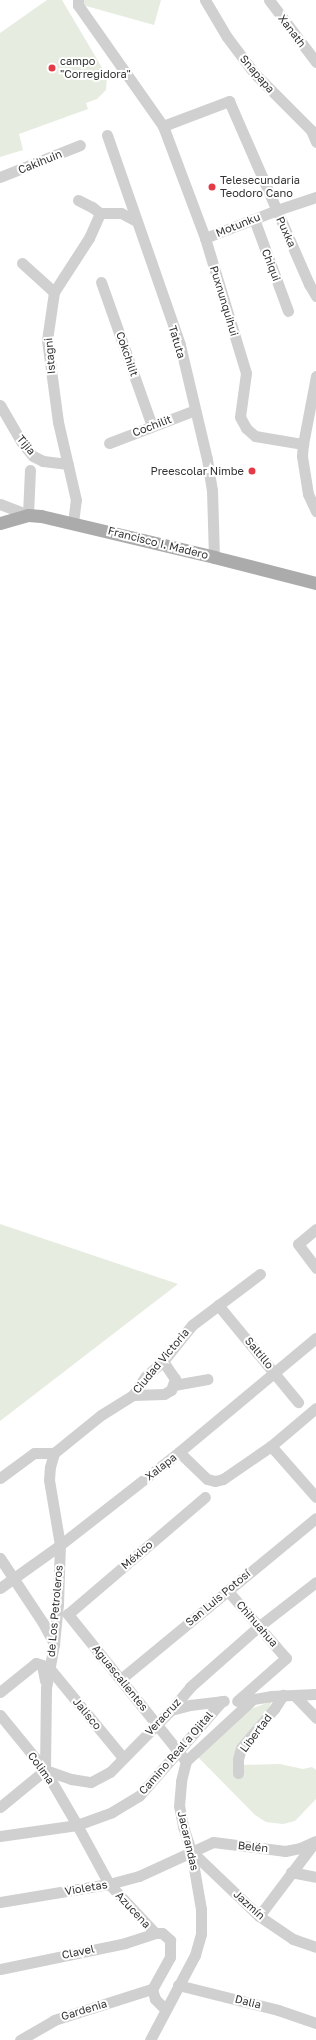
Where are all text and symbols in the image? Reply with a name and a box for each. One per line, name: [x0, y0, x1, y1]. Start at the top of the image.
street label: Xanath: [275, 12, 309, 50]
street label: Snapapa: [237, 52, 277, 96]
place label: campo "Corregidora": [60, 55, 131, 81]
marker: campo "Corregidora": [47, 63, 57, 73]
street label: Cakihuin: [16, 147, 64, 177]
place label: Telesecundaria Teodoro Cano: [220, 174, 300, 200]
marker: Telesecundaria Teodoro Cano: [207, 182, 217, 192]
street label: Motunku: [214, 210, 262, 240]
street label: Puxka: [273, 215, 299, 249]
street label: Chiqui: [259, 247, 283, 283]
street label: Puxnunquihui: [207, 264, 241, 338]
street label: Tatuta: [166, 324, 188, 360]
street label: Cokchilit: [113, 330, 141, 378]
street label: Istagni: [42, 337, 58, 375]
street label: Cochilit: [131, 413, 173, 439]
street label: Tijia: [14, 432, 38, 458]
place label: Preescolar Nimbe: [150, 464, 244, 478]
marker: Preescolar Nimbe: [247, 466, 257, 476]
street label: Francisco I. Madero: [106, 524, 210, 562]
street label: Ciudad Victoria: [130, 1326, 192, 1396]
street label: Saltillo: [242, 1334, 276, 1372]
street label: Xalapa: [143, 1451, 179, 1483]
street label: México: [119, 1538, 155, 1572]
street label: de Los Petroleros: [44, 1564, 66, 1658]
street label: San Luis Potosí: [183, 1567, 253, 1629]
street label: Chihuahua: [233, 1598, 281, 1650]
street label: Aguascalientes: [89, 1642, 151, 1714]
street label: Jalisco: [70, 1696, 104, 1732]
street label: Veracruz: [142, 1696, 184, 1738]
street label: Camino Real a Ojital: [136, 1709, 216, 1797]
street label: Libertad: [237, 1711, 275, 1755]
street label: Colima: [25, 1749, 57, 1787]
street label: Jacarandas: [175, 1810, 201, 1872]
street label: Belén: [237, 1839, 269, 1855]
street label: Violetas: [64, 1878, 108, 1898]
street label: Jazmín: [231, 1888, 267, 1922]
street label: Azucena: [113, 1889, 153, 1931]
street label: Clavel: [61, 1942, 95, 1962]
street label: Dalia: [233, 1992, 263, 2012]
street label: Gardenia: [59, 1997, 109, 2023]

